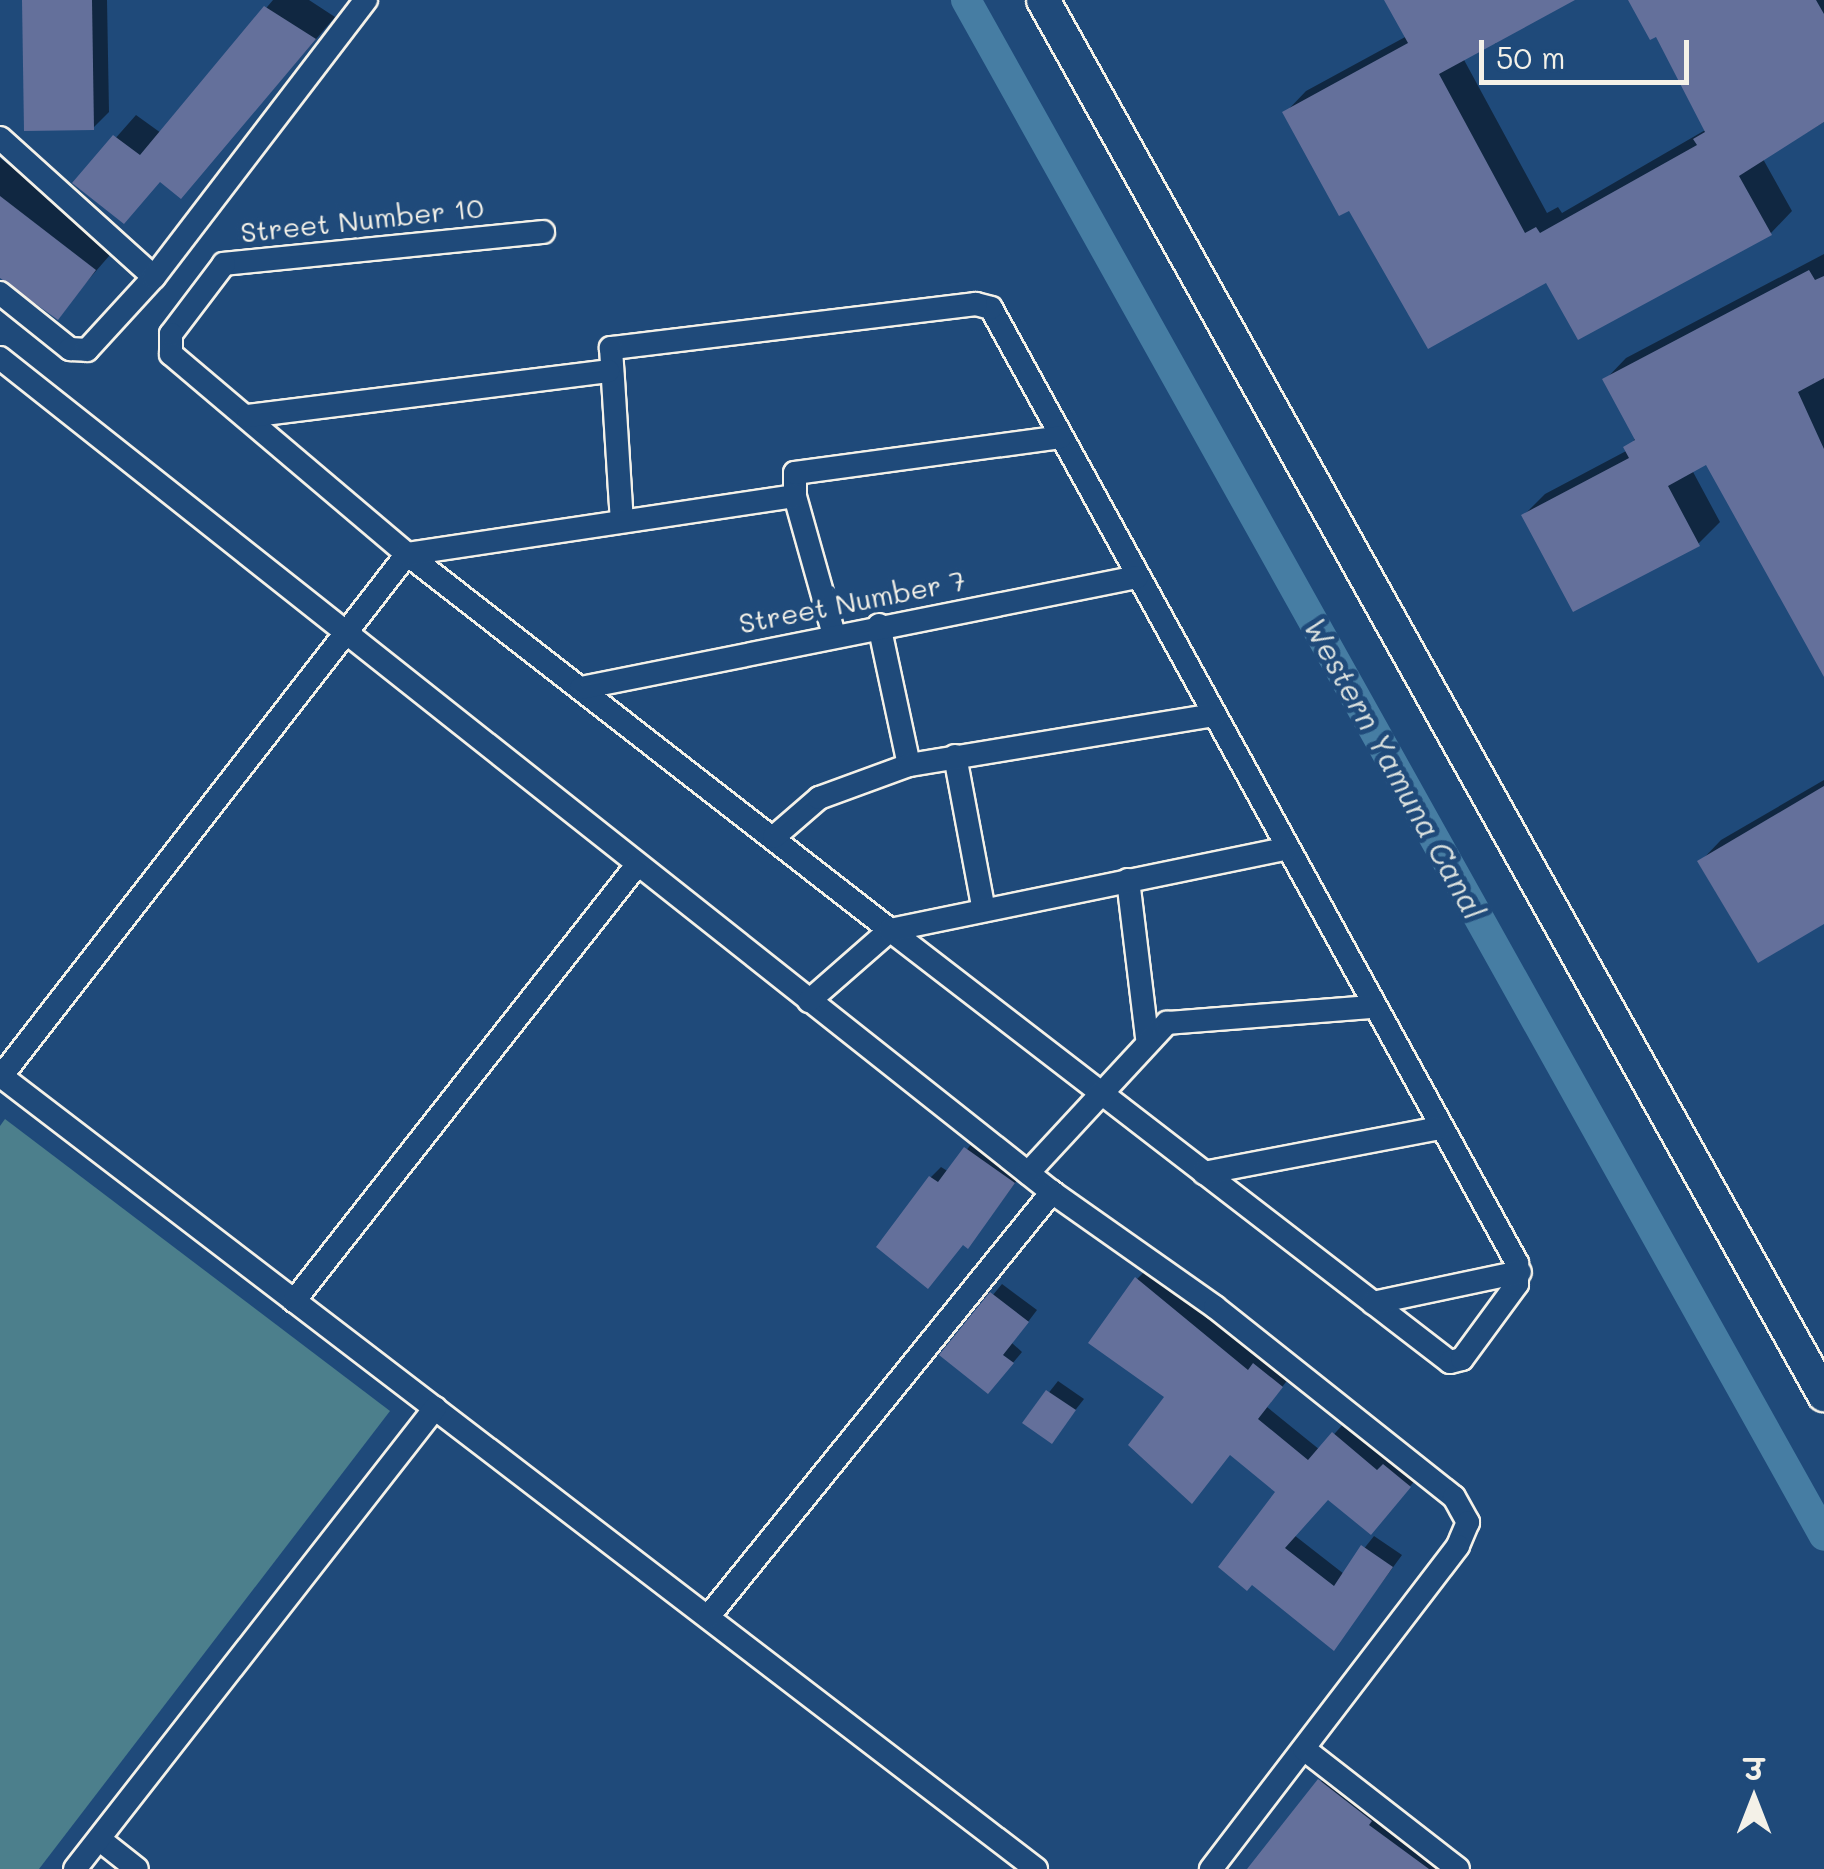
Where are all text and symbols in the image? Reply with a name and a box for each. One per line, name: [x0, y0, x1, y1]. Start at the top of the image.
scale bar: [1484, 20, 1694, 82]
text: 50 m: [1496, 37, 1566, 77]
street label: Street Number 10: [239, 190, 485, 248]
street label: Street Number 7: [736, 563, 968, 639]
water label: Western Yamuna Canal: [1297, 611, 1493, 925]
north arrow: [1704, 1749, 1804, 1849]
text: उ: [1745, 1751, 1763, 1787]

